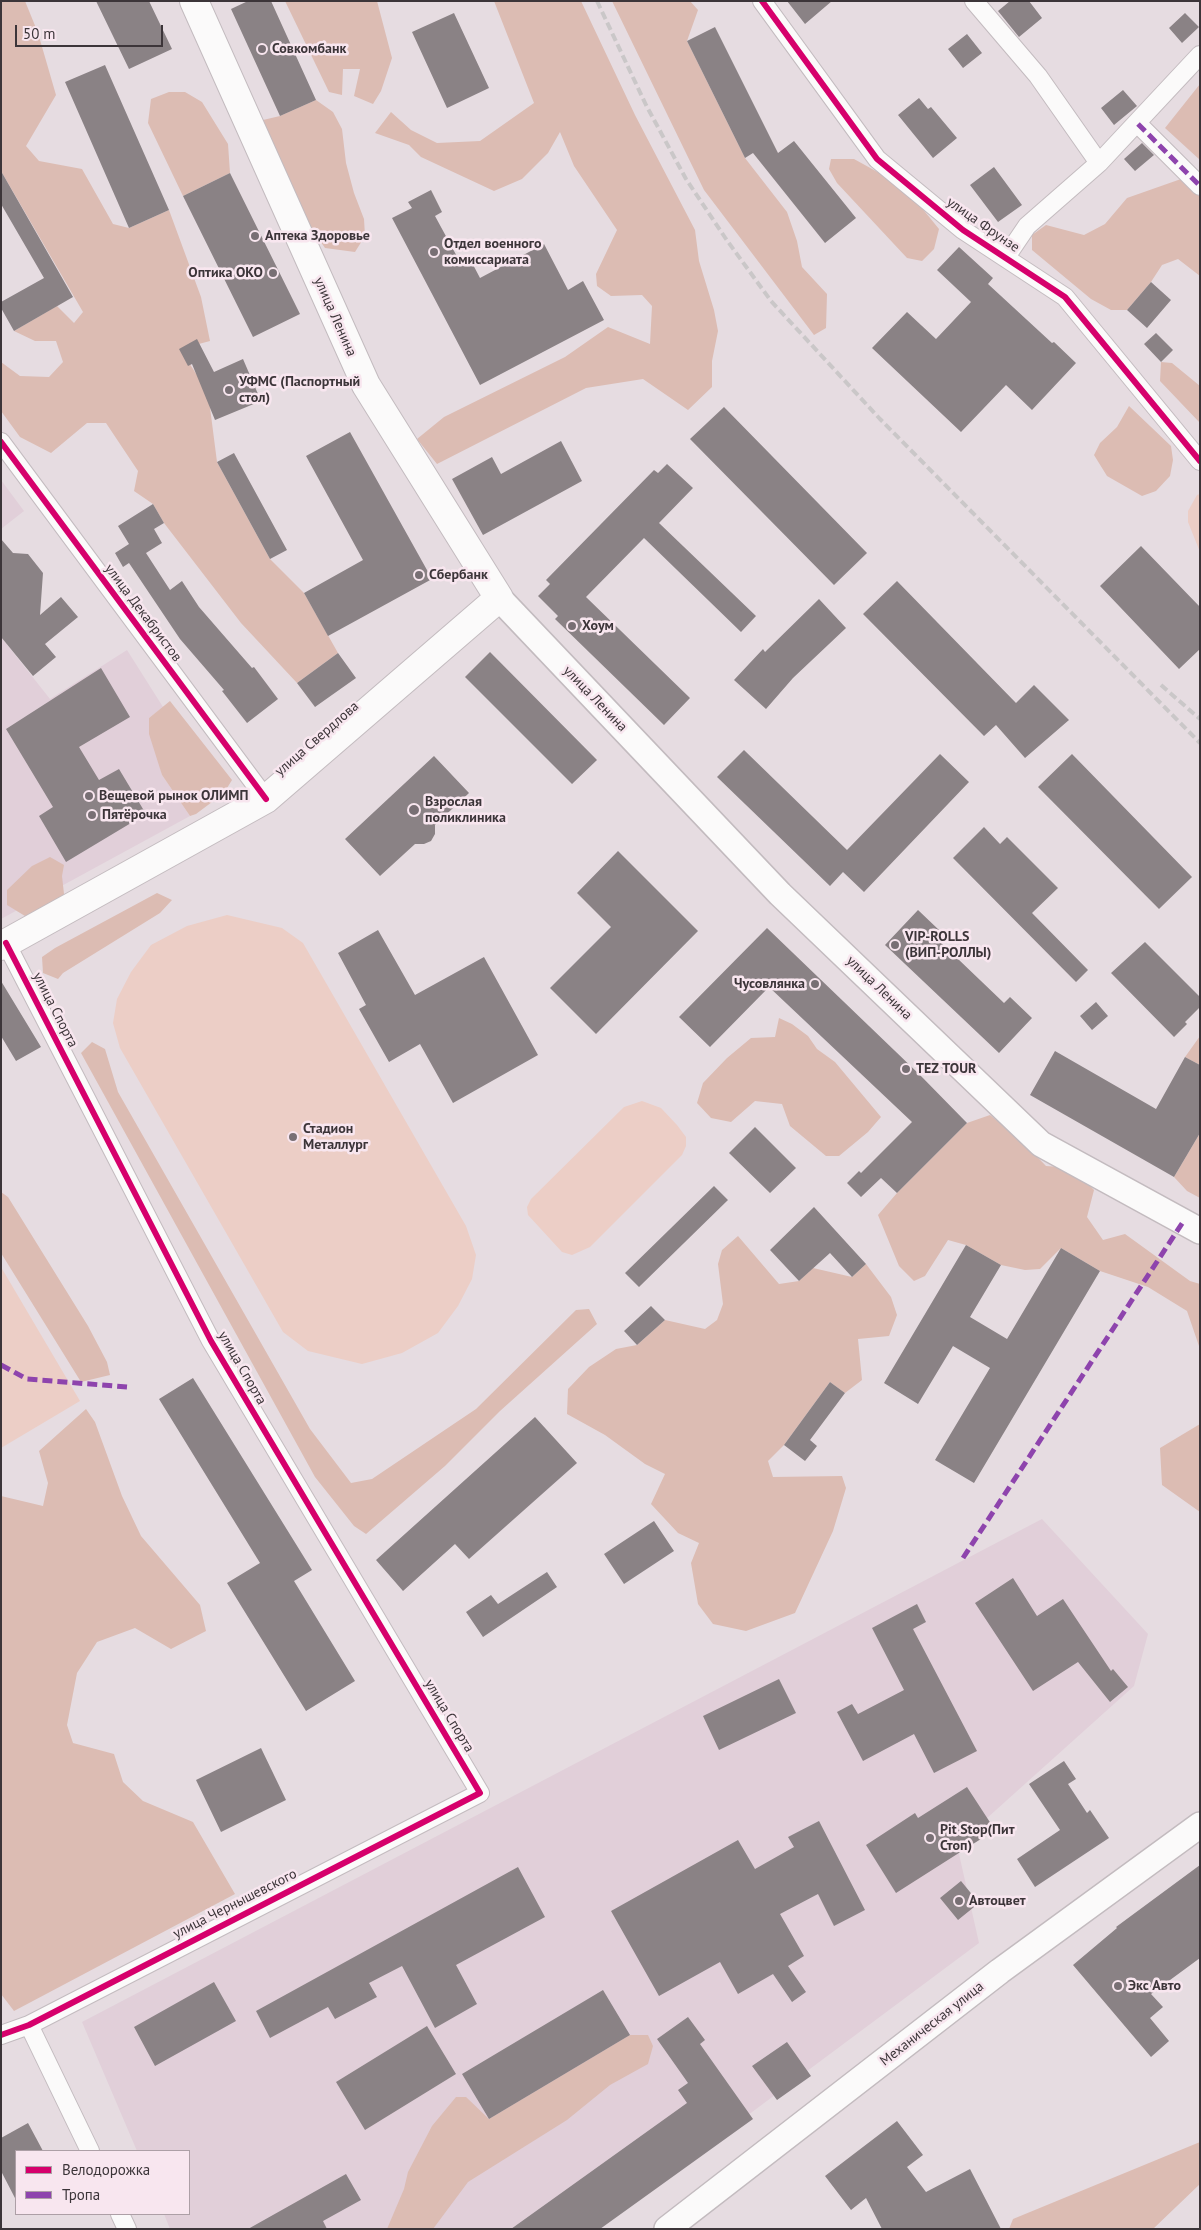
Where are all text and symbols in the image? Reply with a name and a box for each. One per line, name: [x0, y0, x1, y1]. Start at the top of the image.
scale bar: [18, 15, 165, 47]
text: 50 m: [23, 24, 56, 43]
place label: Совкомбанк: [272, 41, 346, 57]
marker: Совкомбанк: [256, 43, 268, 55]
street label: улица Фрунзе: [943, 194, 1023, 256]
place label: Аптека Здоровье: [265, 228, 370, 244]
marker: Аптека Здоровье: [249, 230, 261, 242]
place label: Отдел военного комиссариата: [444, 236, 541, 268]
marker: Отдел военного комиссариата: [428, 246, 440, 258]
place label: Оптика ОКО: [188, 265, 263, 281]
marker: Оптика ОКО: [267, 267, 279, 279]
street label: улица Ленина: [310, 275, 360, 359]
place label: УФМС (Паспортный стол): [239, 374, 360, 407]
marker: УФМС (Паспортный стол): [223, 384, 235, 396]
street label: улица Декабристов: [101, 561, 185, 665]
place label: Сбербанк: [429, 567, 488, 583]
marker: Сбербанк: [413, 569, 425, 581]
place label: Хоум: [582, 618, 614, 634]
marker: Хоум: [566, 620, 578, 632]
street label: улица Ленина: [559, 663, 631, 735]
street label: улица Свердлова: [272, 698, 362, 780]
place label: Вещевой рынок ОЛИМП: [99, 788, 248, 804]
marker: Вещевой рынок ОЛИМП: [83, 790, 95, 802]
place label: Взрослая поликлиника: [425, 794, 506, 826]
marker: Взрослая поликлиника: [407, 803, 421, 817]
place label: Пятёрочка: [102, 807, 167, 823]
marker: Пятёрочка: [86, 809, 98, 821]
place label: VIP-ROLLS (ВИП-РОЛЛЫ): [905, 929, 991, 962]
marker: VIP-ROLLS (ВИП-РОЛЛЫ): [889, 939, 901, 951]
street label: улица Ленина: [843, 952, 915, 1024]
street label: улица Спорта: [29, 970, 81, 1050]
place label: Чусовлянка: [734, 976, 805, 992]
marker: Чусовлянка: [809, 978, 821, 990]
place label: TEZ TOUR: [916, 1061, 976, 1077]
marker: TEZ TOUR: [900, 1063, 912, 1075]
place label: Стадион Металлург: [303, 1121, 368, 1154]
marker: Стадион Металлург: [287, 1131, 299, 1143]
street label: улица Спорта: [214, 1328, 270, 1408]
street label: улица Спорта: [421, 1676, 477, 1756]
place label: Pit Stop(Пит Стоп): [940, 1822, 1015, 1854]
marker: Pit Stop(Пит Стоп): [924, 1832, 936, 1844]
street label: улица Чернышевского: [170, 1866, 300, 1942]
place label: Автоцвет: [969, 1893, 1026, 1909]
marker: Автоцвет: [953, 1895, 965, 1907]
street label: Механическая улица: [877, 1978, 987, 2070]
place label: Экс Авто: [1128, 1978, 1181, 1994]
marker: Экс Авто: [1112, 1980, 1124, 1992]
legend: [15, 2150, 190, 2215]
text: Велодорожка: [62, 2160, 150, 2179]
text: Тропа: [62, 2185, 100, 2204]

